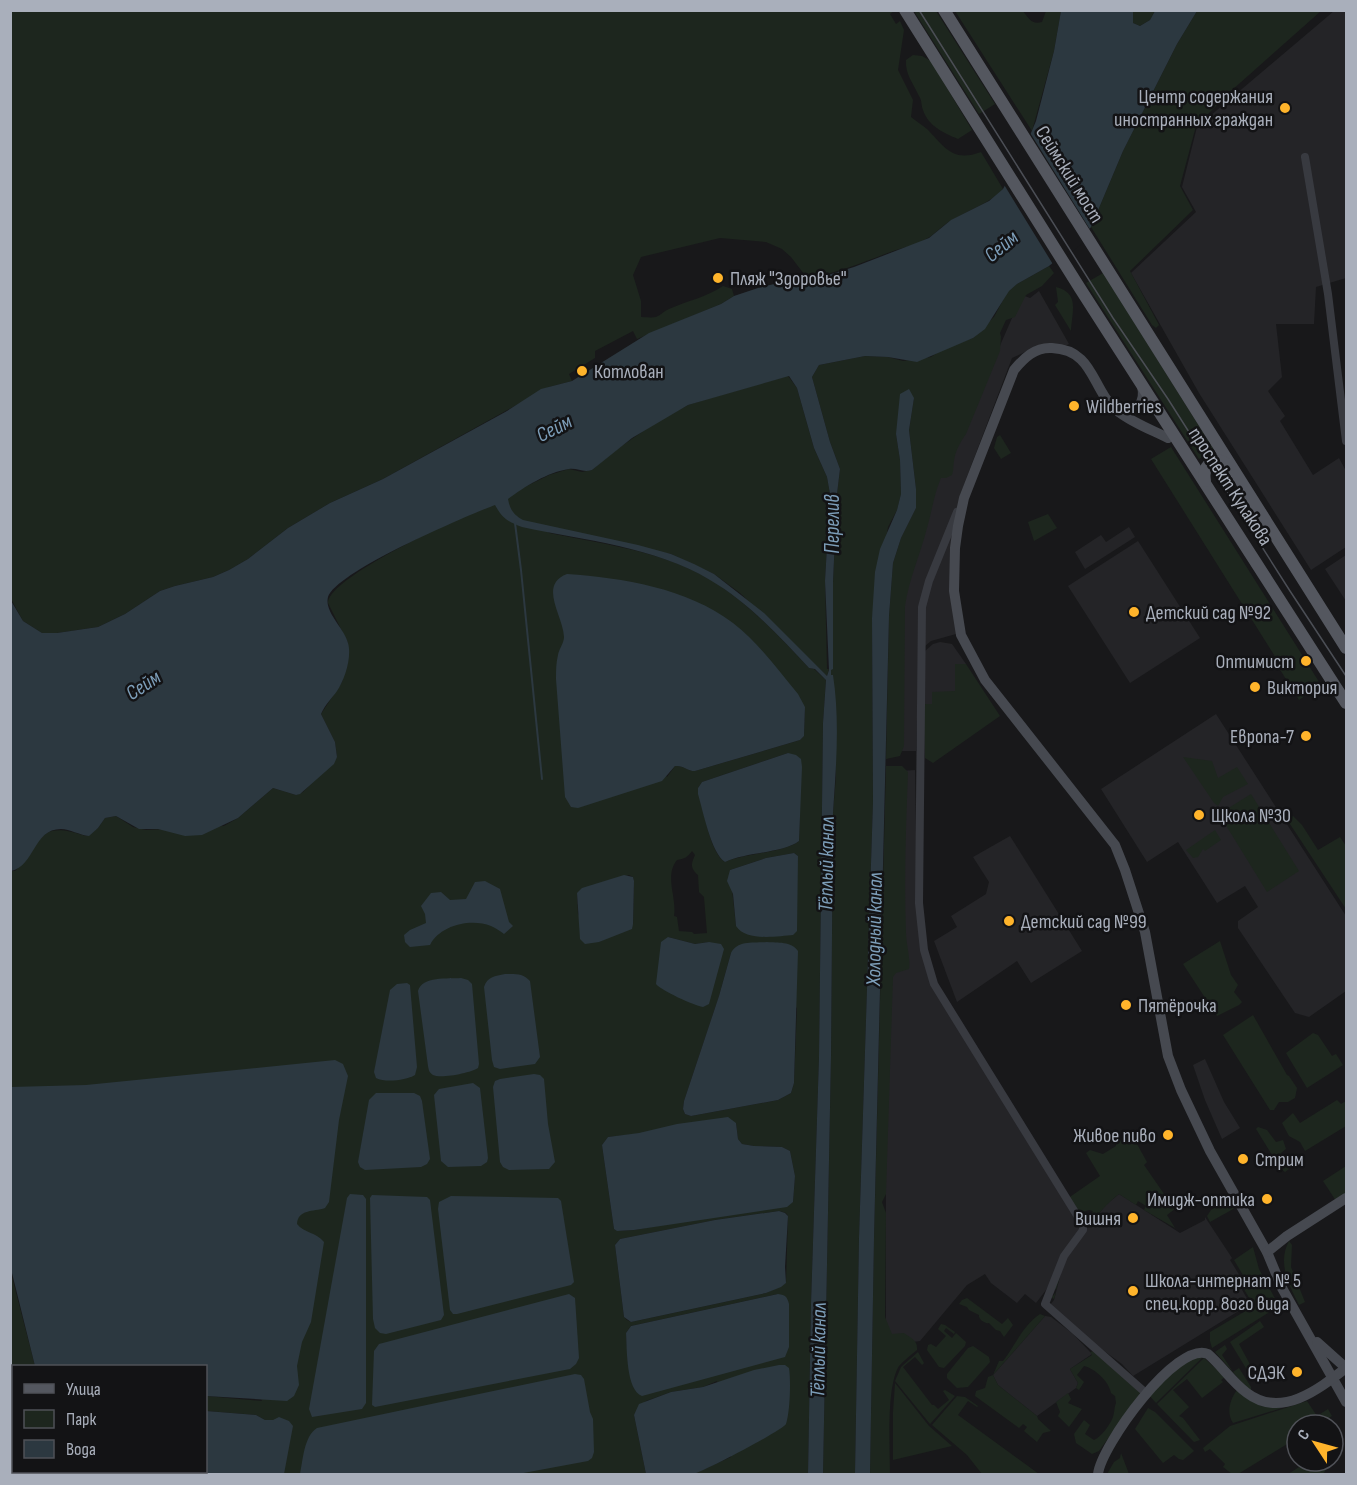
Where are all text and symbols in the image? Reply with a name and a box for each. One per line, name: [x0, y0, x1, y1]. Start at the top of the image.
place label: Центр содержания иностранных граждан: [1114, 85, 1273, 132]
marker: Центр содержания иностранных граждан: [1278, 101, 1292, 115]
street label: Сеймский мост: [1030, 122, 1108, 227]
water label: Сейм: [979, 225, 1023, 268]
place label: Пляж "Здоровье": [730, 267, 847, 291]
marker: Пляж "Здоровье": [711, 271, 725, 285]
place label: Котлован: [594, 360, 664, 384]
marker: Котлован: [575, 364, 589, 378]
place label: Wildberries: [1086, 395, 1162, 419]
marker: Wildberries: [1067, 399, 1081, 413]
water label: Сейм: [532, 409, 576, 448]
street label: проспект Кулакова: [1183, 423, 1277, 550]
water label: Перелив: [820, 494, 845, 554]
place label: Детский сад №92: [1146, 601, 1271, 625]
marker: Детский сад №92: [1127, 605, 1141, 619]
place label: Оптимист: [1216, 650, 1294, 674]
marker: Оптимист: [1299, 654, 1313, 668]
water label: Сейм: [121, 665, 165, 706]
place label: Виктория: [1267, 676, 1337, 700]
marker: Виктория: [1248, 680, 1262, 694]
place label: Европа-7: [1230, 725, 1294, 749]
marker: Европа-7: [1299, 729, 1313, 743]
place label: Щкола №30: [1211, 804, 1291, 828]
marker: Щкола №30: [1192, 808, 1206, 822]
water label: Тёплый канал: [813, 816, 840, 912]
water label: Холодный канал: [861, 872, 888, 987]
place label: Детский сад №99: [1021, 910, 1147, 934]
marker: Детский сад №99: [1002, 914, 1016, 928]
place label: Пятёрочка: [1138, 994, 1217, 1018]
marker: Пятёрочка: [1119, 998, 1133, 1012]
place label: Живое пиво: [1073, 1124, 1156, 1148]
marker: Живое пиво: [1161, 1128, 1175, 1142]
place label: Стрим: [1255, 1148, 1304, 1172]
marker: Стрим: [1236, 1152, 1250, 1166]
place label: Имидж-оптика: [1147, 1188, 1255, 1212]
marker: Имидж-оптика: [1260, 1192, 1274, 1206]
place label: Вишня: [1075, 1207, 1121, 1231]
marker: Вишня: [1126, 1211, 1140, 1225]
place label: Школа-интернат № 5 спец.корр. 8ого вида: [1145, 1269, 1301, 1316]
marker: Школа-интернат № 5 спец.корр. 8ого вида: [1126, 1284, 1140, 1298]
water label: Тёплый канал: [805, 1302, 832, 1398]
place label: СДЭК: [1248, 1361, 1285, 1385]
legend: [12, 1365, 207, 1473]
marker: СДЭК: [1290, 1365, 1304, 1379]
text: Улица: [66, 1379, 101, 1400]
text: Парк: [66, 1409, 97, 1430]
north arrow: [1285, 1413, 1345, 1473]
text: С: [1294, 1426, 1314, 1444]
text: Вода: [66, 1439, 96, 1460]

